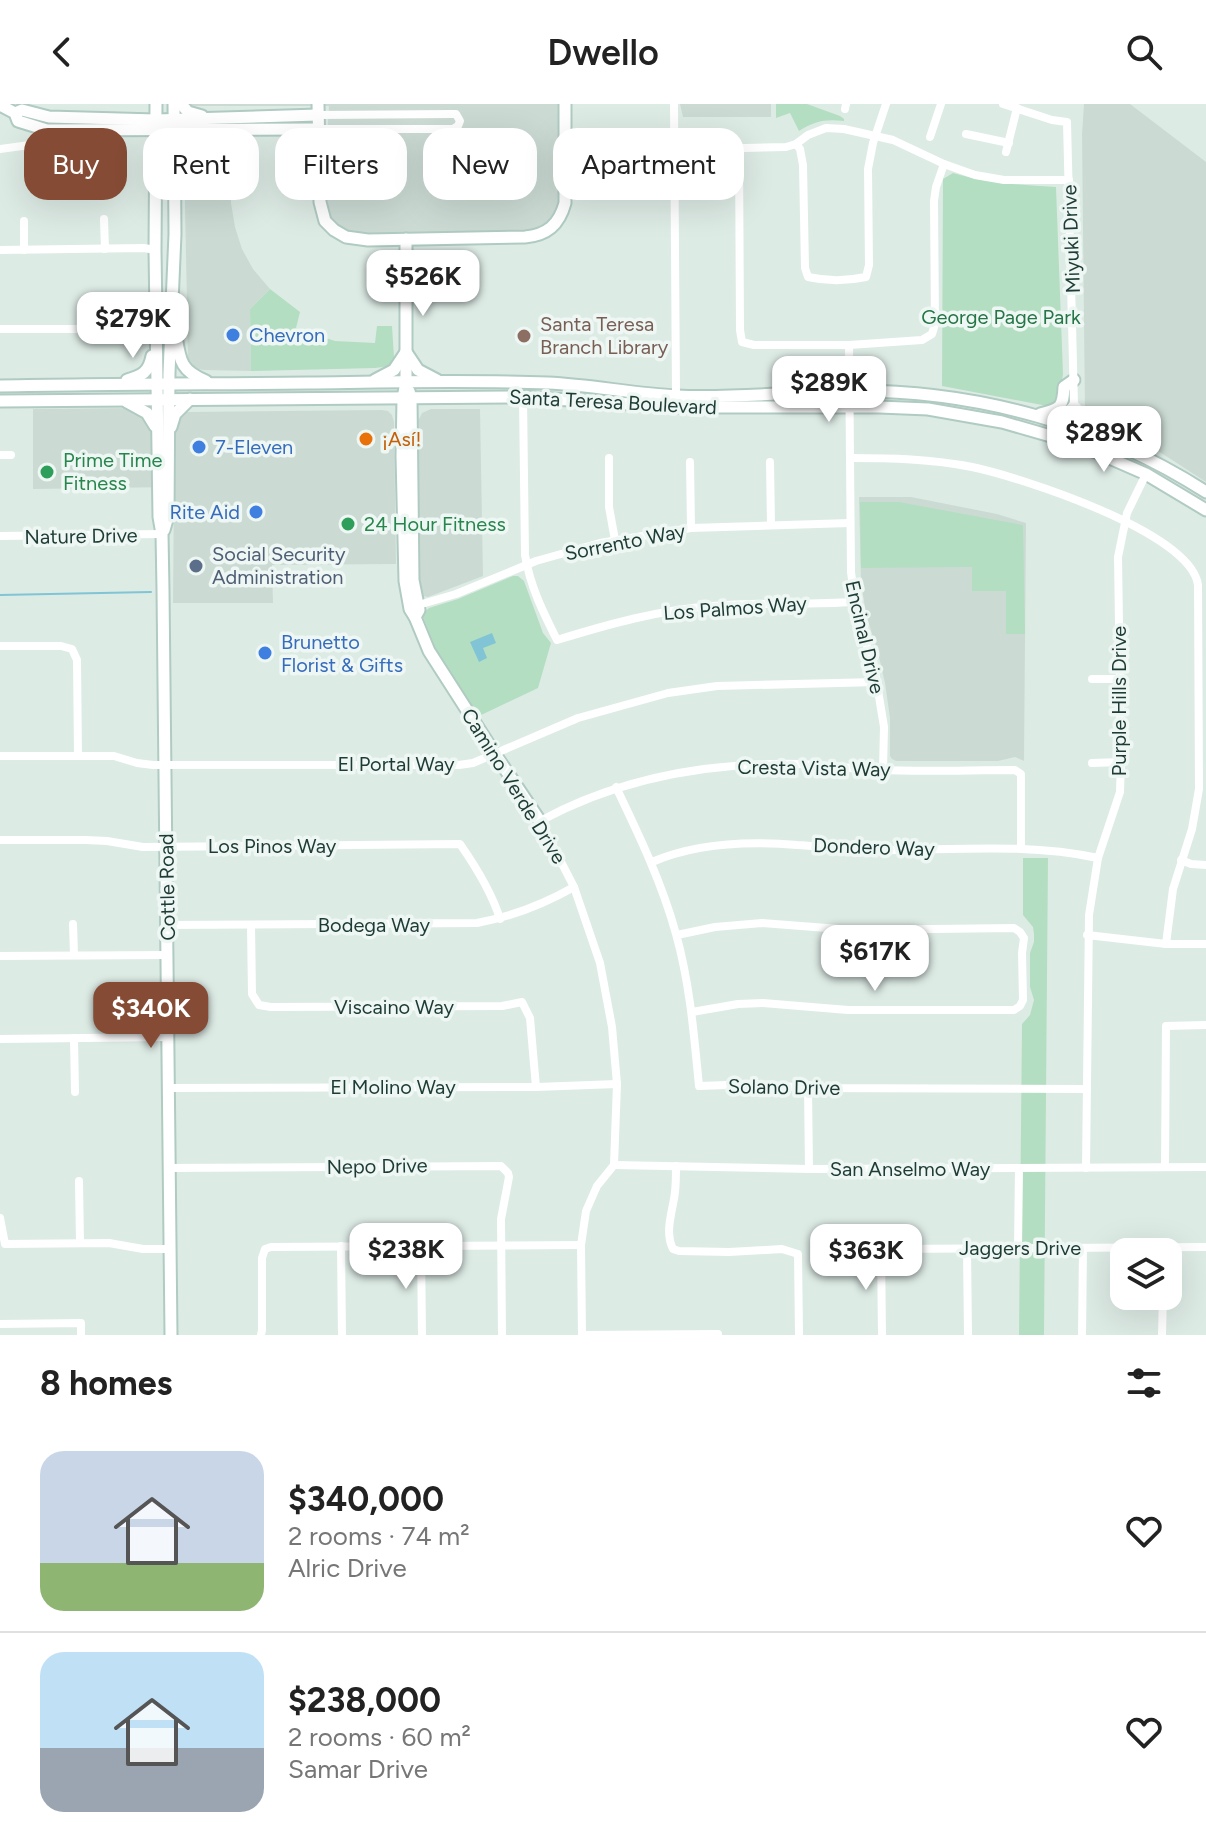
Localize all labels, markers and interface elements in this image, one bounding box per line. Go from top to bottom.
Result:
icon: back [40,30,84,74]
icon: search [1122,30,1166,74]
text: Dwello [547,31,659,74]
chip: Buy [24,128,127,200]
chip: Rent [143,128,259,200]
chip: Filters [275,128,407,200]
chip: New [423,128,537,200]
chip: Apartment [553,128,744,200]
street label: Miyuki Drive [1057,184,1085,294]
pin: $526K [367,250,479,318]
text: $526K [385,260,461,292]
pin: $279K [77,292,189,360]
text: $279K [95,302,171,334]
park label: George Page Park [921,305,1081,329]
place label: Santa Teresa Branch Library [540,312,669,359]
place label: Chevron [249,323,325,347]
marker: Chevron [224,326,242,344]
marker: Santa Teresa Branch Library [515,327,533,345]
pin: $289K [773,356,885,424]
text: $289K [790,366,868,398]
street label: Santa Teresa Boulevard [508,385,718,419]
pin: $289K [1048,406,1160,474]
text: $289K [1065,416,1143,448]
place label: ¡Así! [382,427,421,451]
marker: ¡Así! [357,430,375,448]
place label: 7-Eleven [215,435,293,459]
marker: 7-Eleven [190,438,208,456]
place label: Prime Time Fitness [63,448,162,495]
marker: Prime Time Fitness [38,463,56,481]
place label: Rite Aid [170,500,240,524]
marker: Rite Aid [247,503,265,521]
place label: 24 Hour Fitness [364,512,506,536]
marker: 24 Hour Fitness [339,515,357,533]
street label: Sorrento Way [563,518,688,565]
street label: Nature Drive [24,523,138,549]
place label: Social Security Administration [212,542,346,589]
marker: Social Security Administration [187,557,205,575]
street label: Encinal Drive [840,578,890,696]
street label: Los Palmos Way [662,591,808,625]
street label: Purple Hills Drive [1107,626,1131,776]
place label: Brunetto Florist & Gifts [281,630,403,677]
marker: Brunetto Florist & Gifts [256,644,274,662]
street label: Camino Verde Drive [457,704,572,868]
street label: El Portal Way [338,752,455,776]
street label: Cresta Vista Way [737,755,891,781]
street label: Cottle Road [154,833,180,941]
street label: Dondero Way [813,833,936,861]
street label: Los Pinos Way [208,834,337,858]
street label: Bodega Way [318,913,431,937]
pin: $617K [819,925,931,993]
text: $617K [839,935,911,967]
pin: $340K [95,982,207,1050]
text: $340K [111,992,191,1024]
street label: Viscaino Way [334,995,455,1019]
street label: Solano Drive [728,1074,840,1100]
street label: El Molino Way [330,1075,456,1099]
street label: Nepo Drive [326,1153,428,1179]
street label: San Anselmo Way [830,1157,991,1181]
pin: $238K [350,1223,462,1291]
pin: $363K [810,1224,922,1292]
text: $238K [367,1233,445,1265]
text: $363K [828,1234,904,1266]
street label: Jaggers Drive [959,1236,1081,1260]
map controls [1110,1238,1182,1310]
button: layers [1110,1238,1182,1310]
icon: filters [1122,1361,1166,1405]
text: 8 homes [40,1363,172,1404]
text: $340,000 [288,1479,444,1520]
icon: home [104,1483,200,1579]
icon: heart [1122,1509,1166,1553]
text: 2 rooms · 74 m² [288,1520,470,1552]
text: Alric Drive [288,1552,407,1584]
text: $238,000 [288,1680,441,1721]
icon: home [104,1684,200,1780]
icon: heart [1122,1710,1166,1754]
text: 2 rooms · 60 m² [288,1721,471,1753]
text: Samar Drive [288,1753,428,1785]

